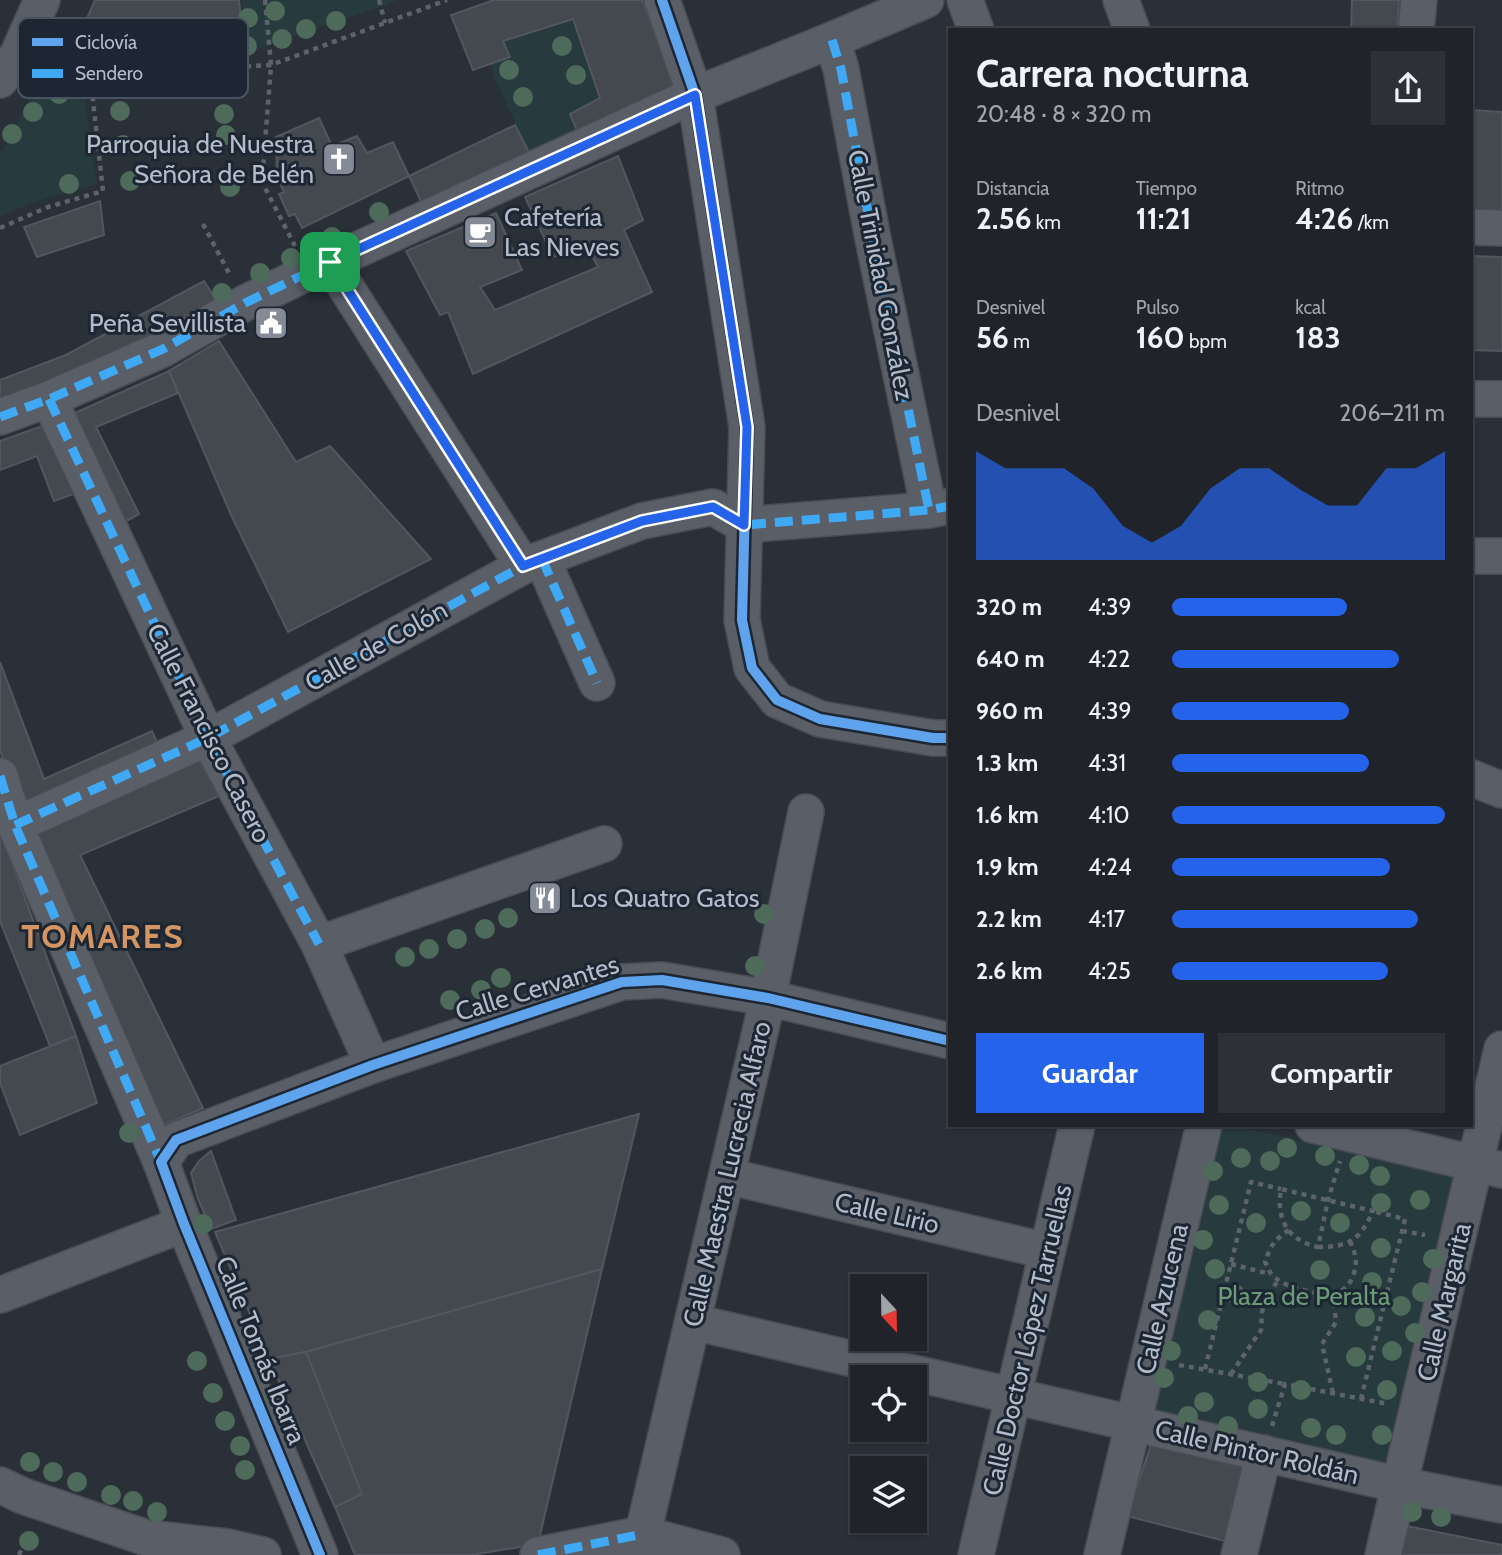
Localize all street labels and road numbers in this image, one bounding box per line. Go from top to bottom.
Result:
street label: Calle Trinidad González [841,147,921,403]
street label: Calle de Colón [299,594,453,698]
street label: Calle Francisco Casero [140,618,278,848]
street label: Calle Cervantes [451,948,623,1028]
street label: Calle Maestra Lucrecia Alfaro [676,1018,778,1330]
street label: Calle Doctor López Tarruellas [976,1181,1078,1499]
street label: Calle Lirio [832,1185,942,1241]
street label: Calle Margarita [1410,1219,1478,1384]
street label: Calle Azucena [1129,1220,1195,1377]
street label: Calle Tomás Ibarra [209,1251,313,1449]
street label: Calle Pintor Roldán [1152,1413,1362,1491]

